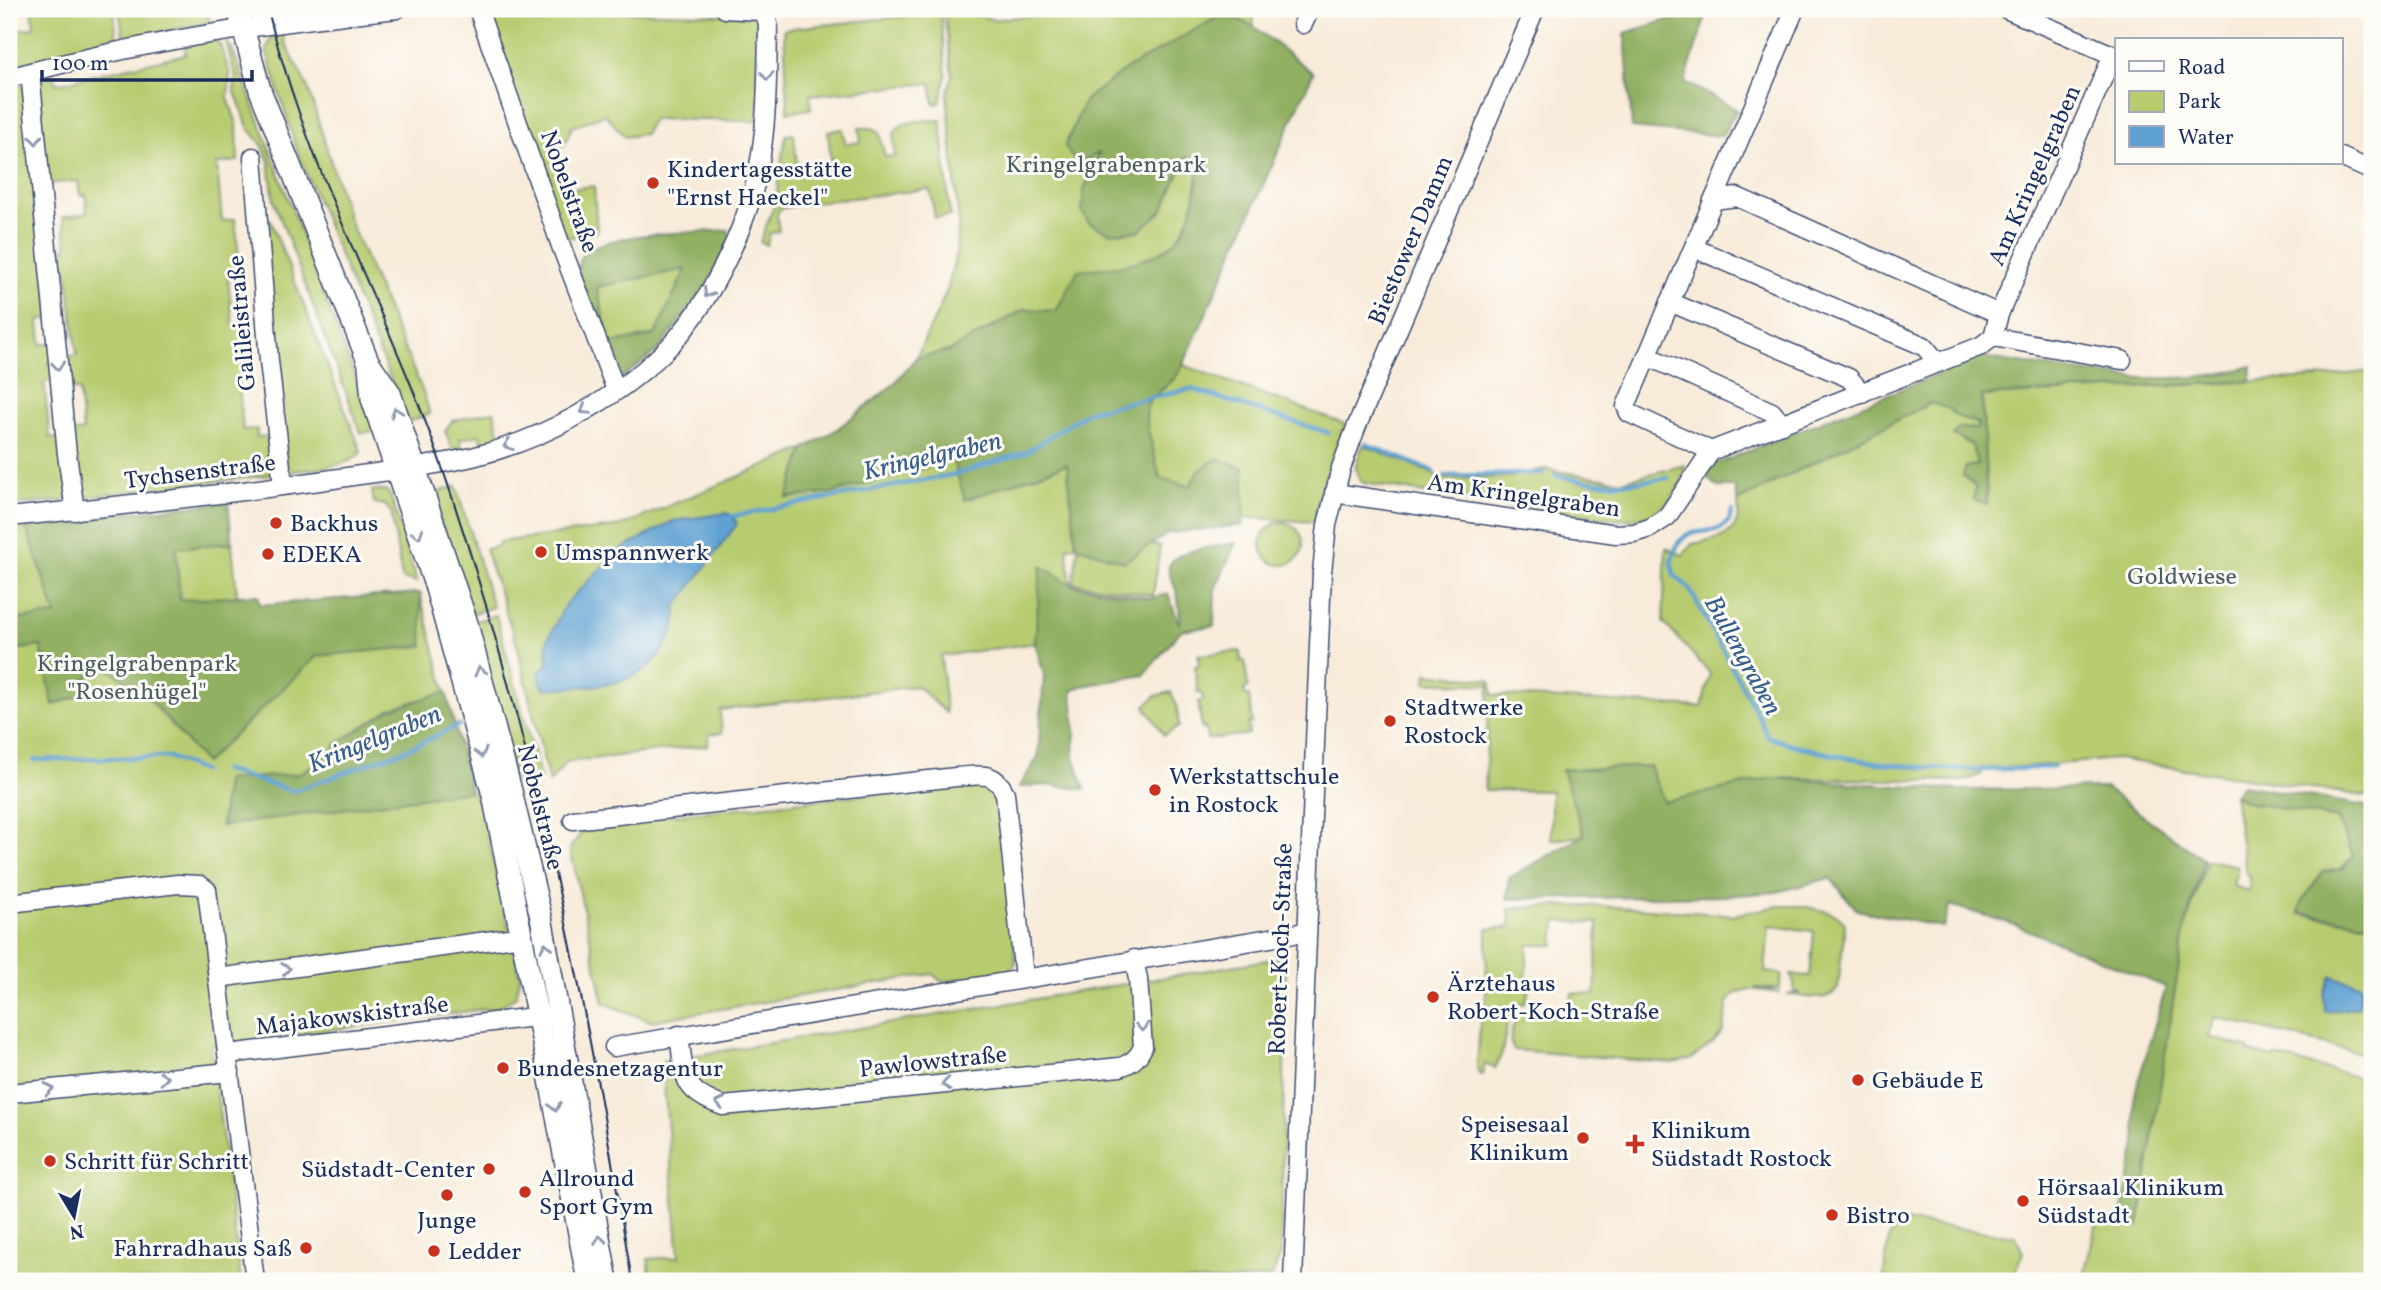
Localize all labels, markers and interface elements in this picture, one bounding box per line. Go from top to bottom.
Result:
scale bar [42,38,252,82]
legend [2115,38,2342,164]
text: 100 m [52,50,109,79]
text: Road [2178,54,2225,83]
one-way arrow [759,72,775,82]
street label: Am Kringelgraben [1981,80,2091,272]
text: Park [2178,88,2221,117]
text: Water [2178,124,2234,153]
street label: Nobelstraße [530,126,606,258]
one-way arrow [28,135,43,146]
park label: Kringelgrabenpark [1006,149,1206,183]
street label: Biestower Damm [1361,151,1463,331]
place label: Kindertagesstätte "Ernst Haeckel" [667,154,852,216]
marker: Kindertagesstätte "Ernst Haeckel" [645,175,661,191]
street label: Galileistraße [220,254,266,392]
one-way arrow [703,285,716,298]
one-way arrow [51,360,66,372]
one-way arrow [579,402,592,415]
one-way arrow [390,406,404,418]
water label: Kringelgraben [860,424,1005,490]
one-way arrow [503,437,515,451]
street label: Tychsenstraße [123,447,278,499]
street label: Am Kringelgraben [1425,467,1623,527]
place label: Backhus [290,508,378,542]
marker: Backhus [268,515,284,531]
one-way arrow [410,528,424,540]
place label: Umspannwerk [555,537,709,571]
place label: EDEKA [282,539,362,573]
marker: Umspannwerk [533,544,549,560]
marker: EDEKA [260,546,276,562]
park label: Goldwiese [2127,561,2237,595]
water label: Bullengraben [1694,589,1790,722]
park label: Kringelgrabenpark "Rosenhügel" [37,648,237,710]
one-way arrow [474,665,488,677]
place label: Stadtwerke Rostock [1404,692,1523,754]
water label: Kringelgraben [303,697,447,783]
marker: Stadtwerke Rostock [1382,713,1398,729]
street label: Nobelstraße [507,741,571,874]
one-way arrow [473,746,487,758]
place label: Werkstattschule in Rostock [1169,761,1339,823]
marker: Werkstattschule in Rostock [1147,782,1163,798]
street label: Robert-Koch-Straße [1261,842,1303,1056]
one-way arrow [540,941,555,953]
one-way arrow [280,961,292,976]
place label: Ärztehaus Robert-Koch-Straße [1447,968,1659,1030]
street label: Majakowskistraße [254,988,451,1046]
marker: Ärztehaus Robert-Koch-Straße [1425,989,1441,1005]
one-way arrow [1134,1022,1149,1033]
street label: Pawlowstraße [858,1038,1009,1088]
place label: Bundesnetzagentur [517,1053,723,1087]
marker: Bundesnetzagentur [495,1060,511,1076]
place label: Gebäude E [1872,1065,1984,1099]
one-way arrow [159,1071,170,1086]
marker: Gebäude E [1850,1072,1866,1088]
one-way arrow [940,1076,951,1091]
one-way arrow [44,1082,55,1097]
one-way arrow [714,1096,726,1111]
one-way arrow [547,1101,562,1113]
place label: Speisesaal Klinikum [1460,1109,1569,1171]
place label: Klinikum Südstadt Rostock [1651,1115,1832,1177]
marker: Speisesaal Klinikum [1575,1130,1591,1146]
marker: Klinikum Südstadt Rostock [1625,1134,1645,1154]
place label: Schritt für Schritt [64,1146,249,1180]
marker: Schritt für Schritt [42,1153,58,1169]
place label: Südstadt-Center [301,1154,475,1188]
marker: Südstadt-Center [481,1161,497,1177]
place label: Allround Sport Gym [539,1163,654,1225]
place label: Hörsaal Klinikum Südstadt [2037,1172,2224,1234]
north arrow [38,1182,108,1252]
marker: Allround Sport Gym [517,1184,533,1200]
marker: Junge [439,1187,455,1203]
marker: Hörsaal Klinikum Südstadt [2015,1193,2031,1209]
place label: Bistro [1846,1200,1910,1234]
place label: Junge [417,1205,477,1239]
marker: Bistro [1824,1207,1840,1223]
text: N [67,1217,86,1245]
place label: Fahrradhaus Saß [113,1233,292,1267]
one-way arrow [593,1234,608,1246]
place label: Ledder [448,1236,521,1270]
marker: Fahrradhaus Saß [298,1240,314,1256]
marker: Ledder [426,1243,442,1259]

